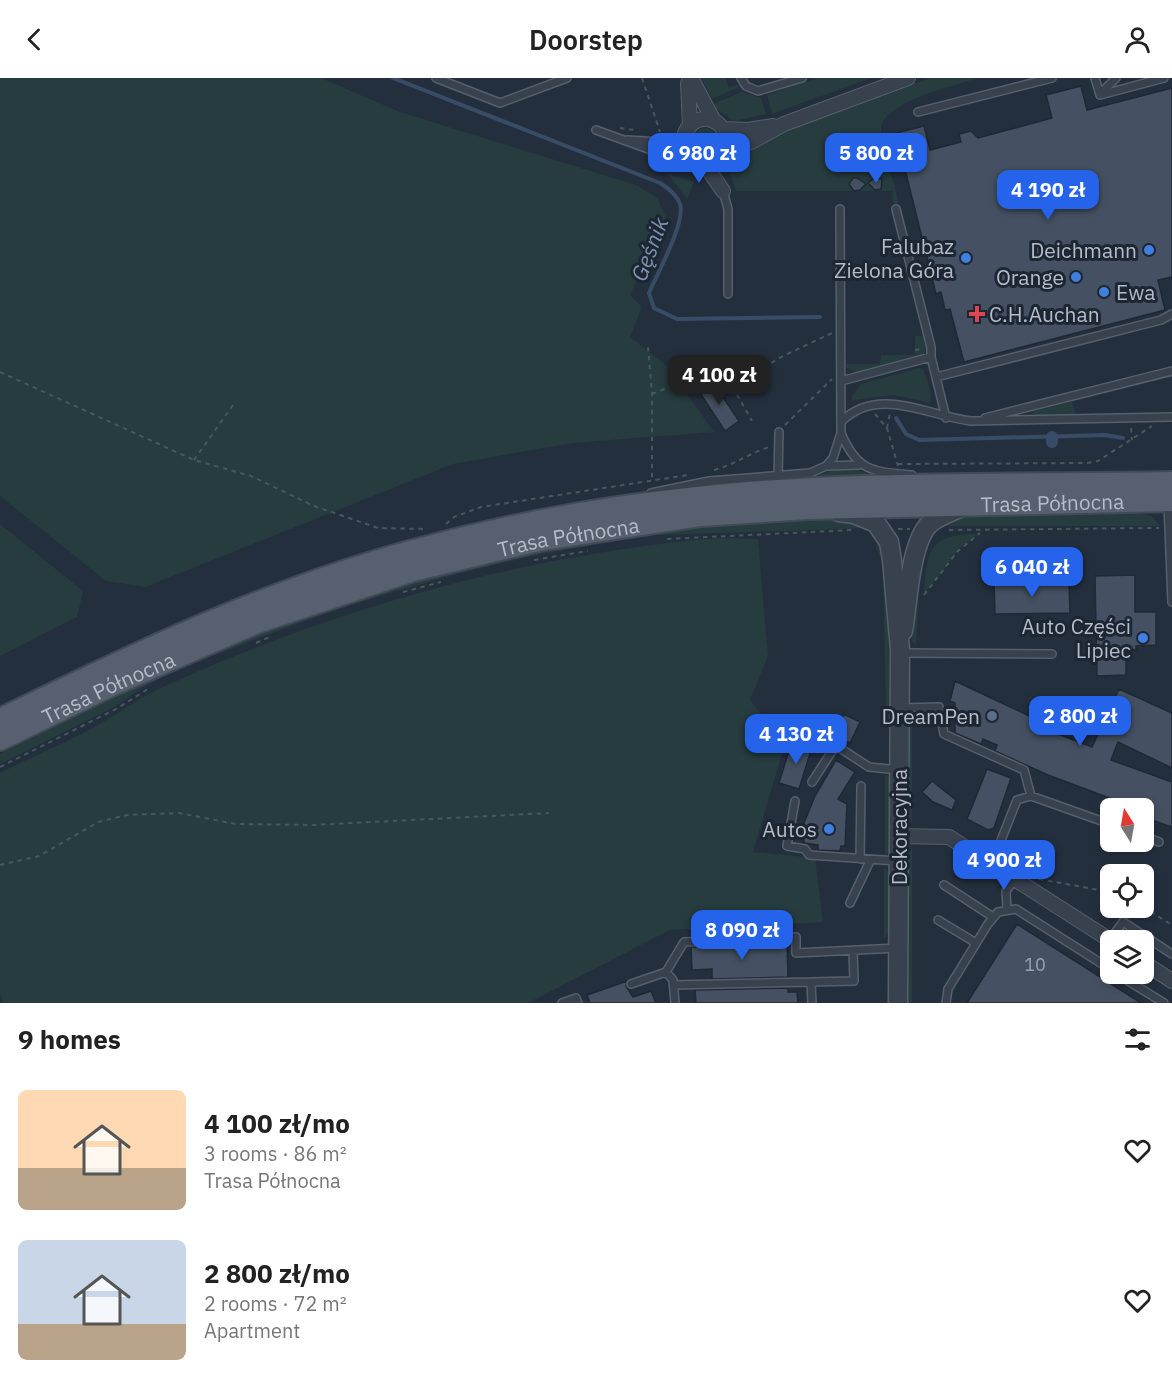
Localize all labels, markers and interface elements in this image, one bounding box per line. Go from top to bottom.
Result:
text: Doorstep [529,22,643,57]
icon: back [18,23,51,56]
icon: person [1121,23,1154,56]
pin: 6 980 zł [637,133,761,184]
pin: 5 800 zł [814,133,938,184]
text: 6 980 zł [662,139,736,166]
text: 5 800 zł [839,139,913,166]
pin: 4 190 zł [986,170,1110,221]
text: 4 190 zł [1011,176,1085,203]
water label: Gęśnik [624,213,675,285]
place label: Falubaz Zielona Góra [834,232,954,284]
place label: Deichmann [1030,236,1137,264]
marker: Deichmann [1142,243,1156,257]
marker: Falubaz Zielona Góra [959,251,973,265]
place label: Orange [996,263,1064,291]
marker: Orange [1069,270,1083,284]
place label: Ewa [1116,278,1155,306]
marker: Ewa [1097,285,1111,299]
place label: C.H.Auchan [989,300,1100,328]
marker: C.H.Auchan [970,307,984,321]
pin: 4 100 zł [657,355,781,406]
text: 4 100 zł [682,361,756,388]
street label: Trasa Północna [980,487,1125,518]
street label: Trasa Północna [495,511,641,563]
pin: 6 040 zł [970,547,1094,598]
text: 6 040 zł [995,553,1069,580]
place label: Auto Części Lipiec [1021,612,1131,664]
marker: Auto Części Lipiec [1136,631,1150,645]
street label: Trasa Północna [37,645,179,731]
pin: 2 800 zł [1018,696,1142,747]
place label: DreamPen [881,702,980,730]
text: 2 800 zł [1043,702,1117,729]
marker: DreamPen [985,709,999,723]
pin: 4 130 zł [734,714,858,765]
text: 4 130 zł [759,720,833,747]
street label: Dekoracyjna [885,769,913,885]
north arrow [1100,798,1154,852]
map controls [1100,798,1154,984]
place label: Autos [762,815,817,843]
marker: Autos [822,822,836,836]
pin: 4 900 zł [942,840,1066,891]
text: 4 900 zł [967,846,1041,873]
button: locate [1100,864,1154,918]
pin: 8 090 zł [680,910,804,961]
text: 8 090 zł [705,916,779,943]
button: layers [1100,930,1154,984]
house number: 10 [1024,953,1046,976]
text: 9 homes [18,1022,121,1056]
icon: filters [1121,1023,1154,1056]
text: 4 100 zł/mo [204,1106,350,1140]
icon: home [66,1114,138,1186]
icon: heart [1121,1134,1154,1167]
text: 3 rooms · 86 m² [204,1140,347,1167]
text: Trasa Północna [204,1167,341,1194]
text: 2 800 zł/mo [204,1256,350,1290]
icon: home [66,1264,138,1336]
icon: heart [1121,1284,1154,1317]
text: 2 rooms · 72 m² [204,1290,347,1317]
text: Apartment [204,1317,300,1344]

